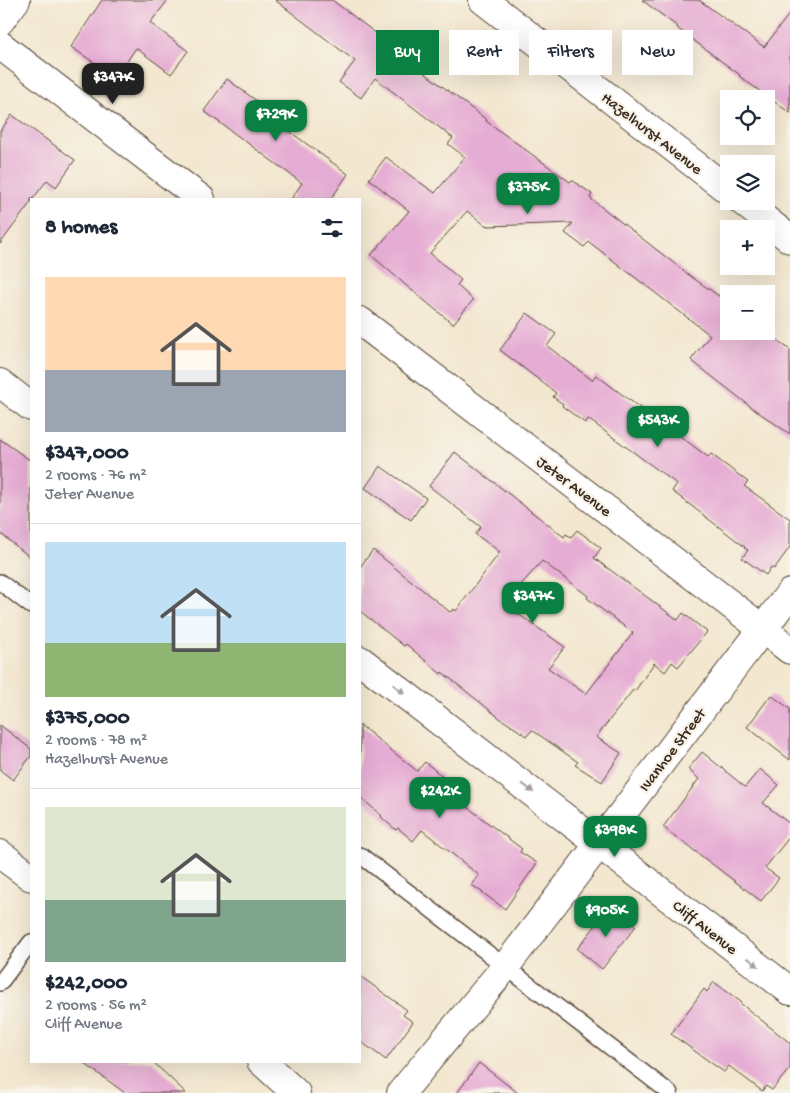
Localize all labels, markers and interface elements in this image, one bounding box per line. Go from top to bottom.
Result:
chip: Buy [376,30,439,75]
chip: Rent [449,30,519,75]
chip: Filters [529,30,612,75]
chip: New [622,30,693,75]
pin: $347K [78,62,148,105]
text: $347K [93,69,133,88]
street label: Hazelhurst Avenue [597,89,706,181]
map controls [720,90,775,340]
button: locate [720,90,775,145]
pin: $729K [241,100,311,142]
text: $729K [256,106,296,125]
button: layers [720,155,775,210]
pin: $375K [493,172,563,215]
text: $375K [507,179,549,198]
icon: filters [318,214,346,242]
text: 8 homes [45,216,117,241]
button: + [720,220,775,275]
button: − [720,285,775,340]
icon: home [151,309,241,399]
pin: $543K [623,406,693,448]
text: $543K [638,412,678,431]
text: $347,000 [45,442,129,467]
street label: Jeter Avenue [532,453,615,523]
text: 2 rooms · 76 m² [45,467,147,486]
text: Jeter Avenue [45,486,134,505]
icon: home [151,575,241,665]
pin: $347K [498,582,568,624]
text: $347K [513,588,553,607]
one-way arrow [392,684,405,695]
street label: Ivanhoe Street [636,705,712,796]
text: $375,000 [45,707,130,732]
text: 2 rooms · 78 m² [45,732,147,751]
text: Hazelhurst Avenue [45,751,168,770]
pin: $242K [405,776,475,819]
text: $242K [420,783,460,802]
one-way arrow [521,783,534,794]
pin: $398K [580,816,650,858]
text: $398K [594,822,636,841]
icon: home [151,840,241,930]
pin: $905K [571,896,641,938]
street label: Cliff Avenue [668,897,741,961]
text: $905K [585,902,627,921]
one-way arrow [746,957,759,968]
text: $242,000 [45,972,127,997]
text: 2 rooms · 56 m² [45,997,147,1016]
text: Cliff Avenue [45,1016,122,1035]

